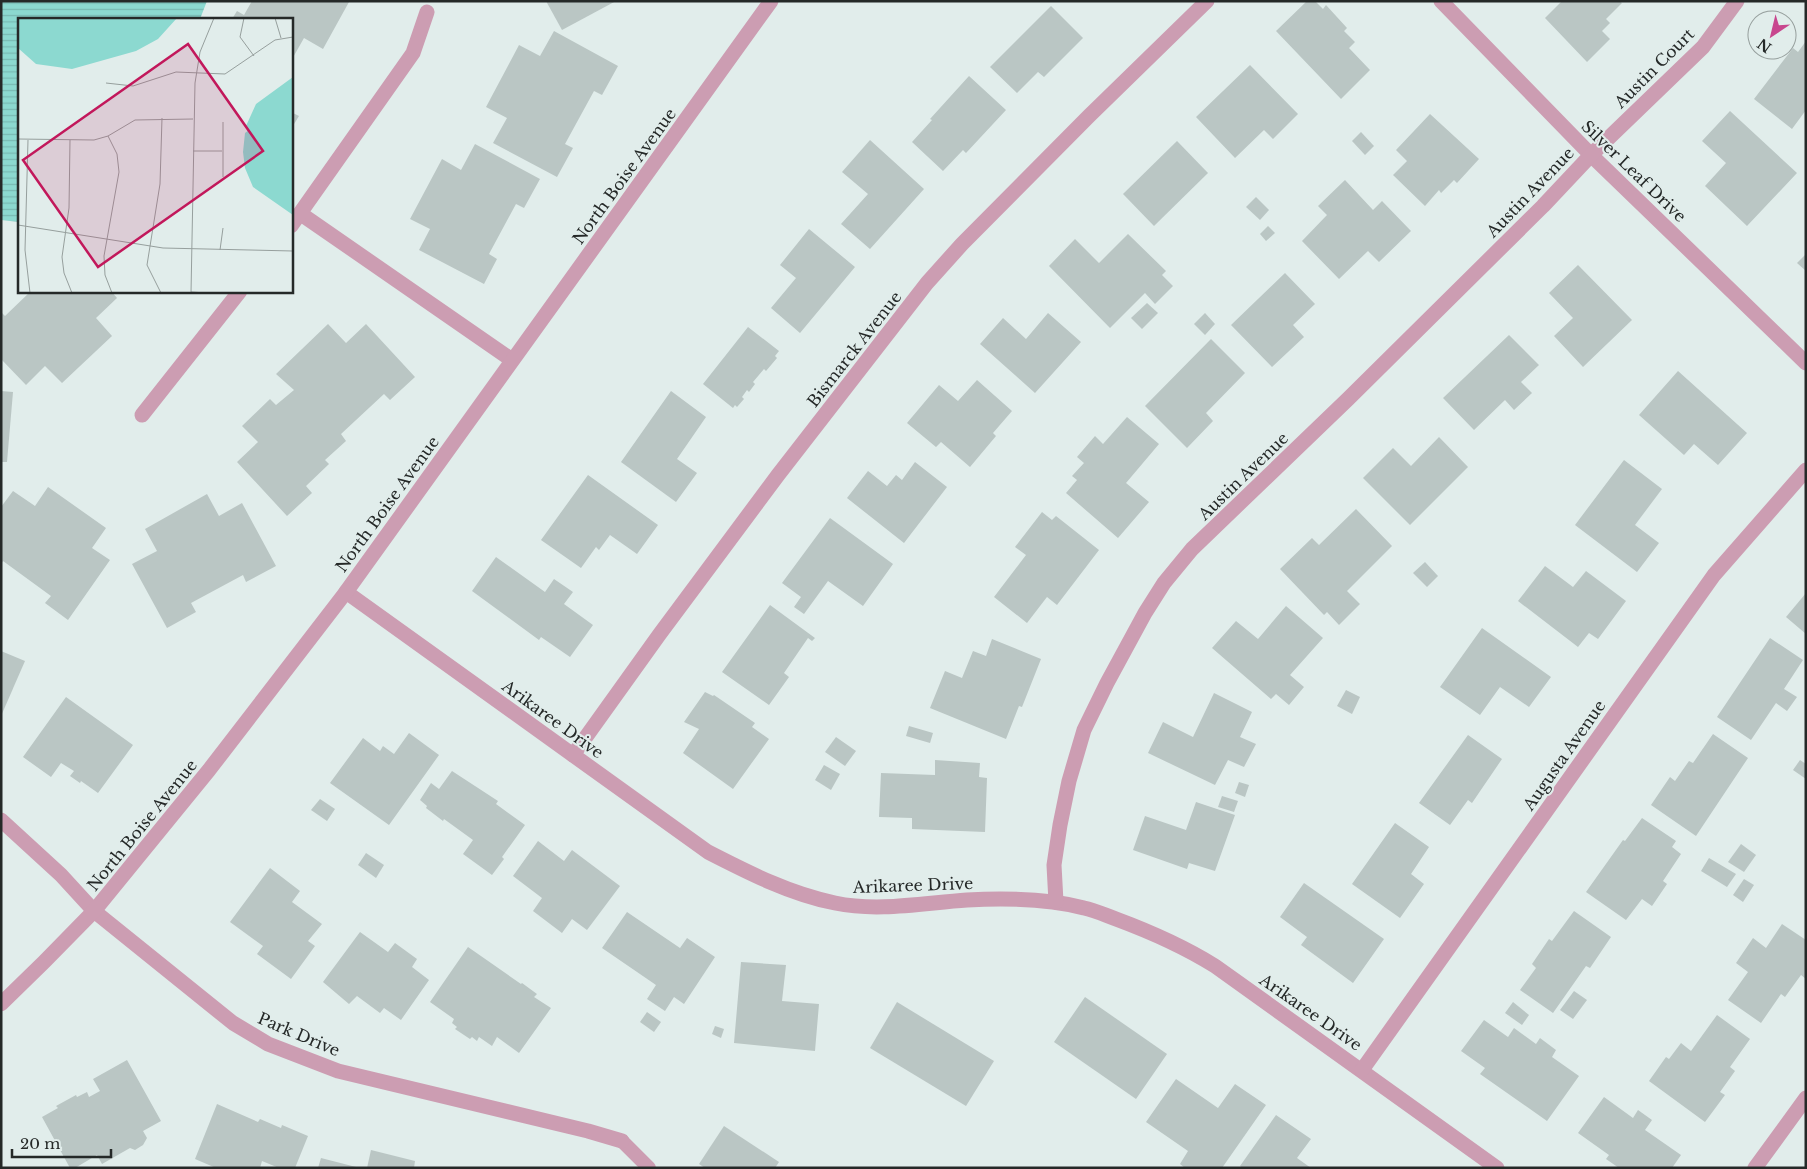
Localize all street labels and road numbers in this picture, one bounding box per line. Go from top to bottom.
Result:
street label: Austin Court [1609,24,1698,113]
street label: North Boise Avenue [568,104,680,248]
street label: Silver Leaf Drive [1577,116,1691,226]
street label: Austin Avenue [1481,143,1578,242]
street label: Bismarck Avenue [803,287,905,411]
street label: Austin Avenue [1193,428,1292,525]
street label: North Boise Avenue [331,432,443,576]
street label: Arikaree Drive [498,675,608,762]
street label: Augusta Avenue [1518,696,1609,815]
street label: North Boise Avenue [83,755,201,895]
street label: Arikaree Drive [852,873,973,897]
street label: Arikaree Drive [1255,969,1366,1055]
street label: Park Drive [255,1008,343,1060]

